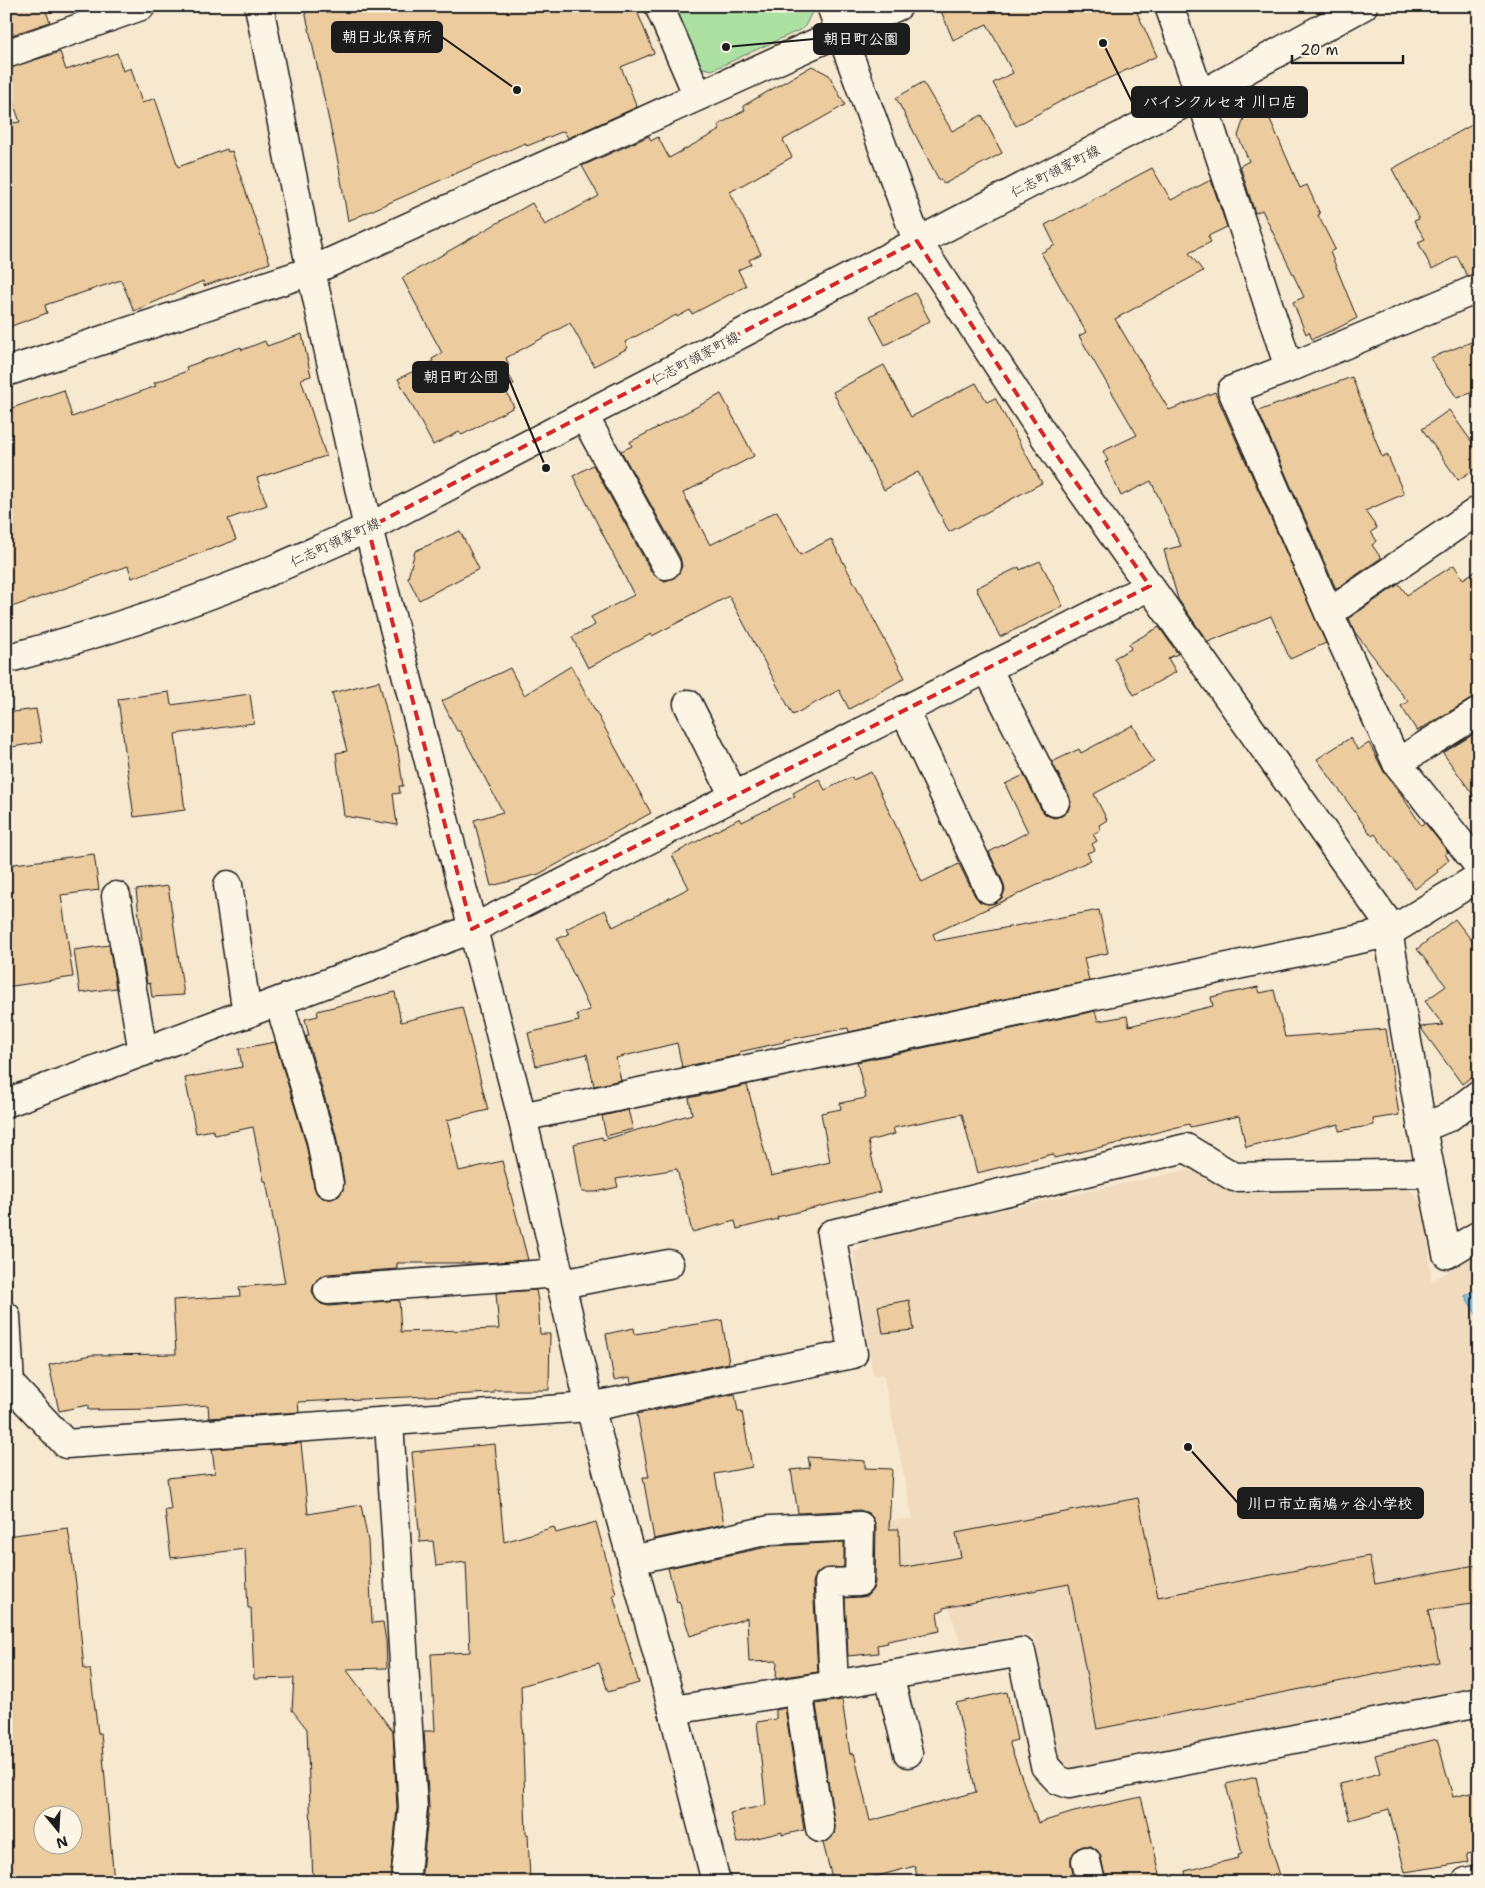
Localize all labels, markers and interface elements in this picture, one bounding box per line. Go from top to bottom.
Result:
callout: 朝日北保育所 [332,22,442,52]
callout: 朝日町公園 [814,24,909,54]
text: 朝日北保育所 [342,27,432,47]
text: 朝日町公園 [823,29,899,49]
scale bar [1292,32,1404,64]
text: 20 m [1300,40,1339,60]
callout: バイシクルセオ 川口店 [1132,87,1307,117]
text: バイシクルセオ 川口店 [1143,92,1297,112]
street label: 仁志町領家町線 [1007,141,1103,201]
street label: 仁志町領家町線 [648,327,742,389]
callout: 朝日町公団 [413,362,508,392]
text: 朝日町公団 [423,367,499,387]
street label: 仁志町領家町線 [287,513,383,571]
callout: 川口市立南鳩ヶ谷小学校 [1238,1488,1423,1518]
text: 川口市立南鳩ヶ谷小学校 [1247,1494,1413,1514]
north arrow [32,1806,82,1856]
text: N [54,1832,70,1853]

